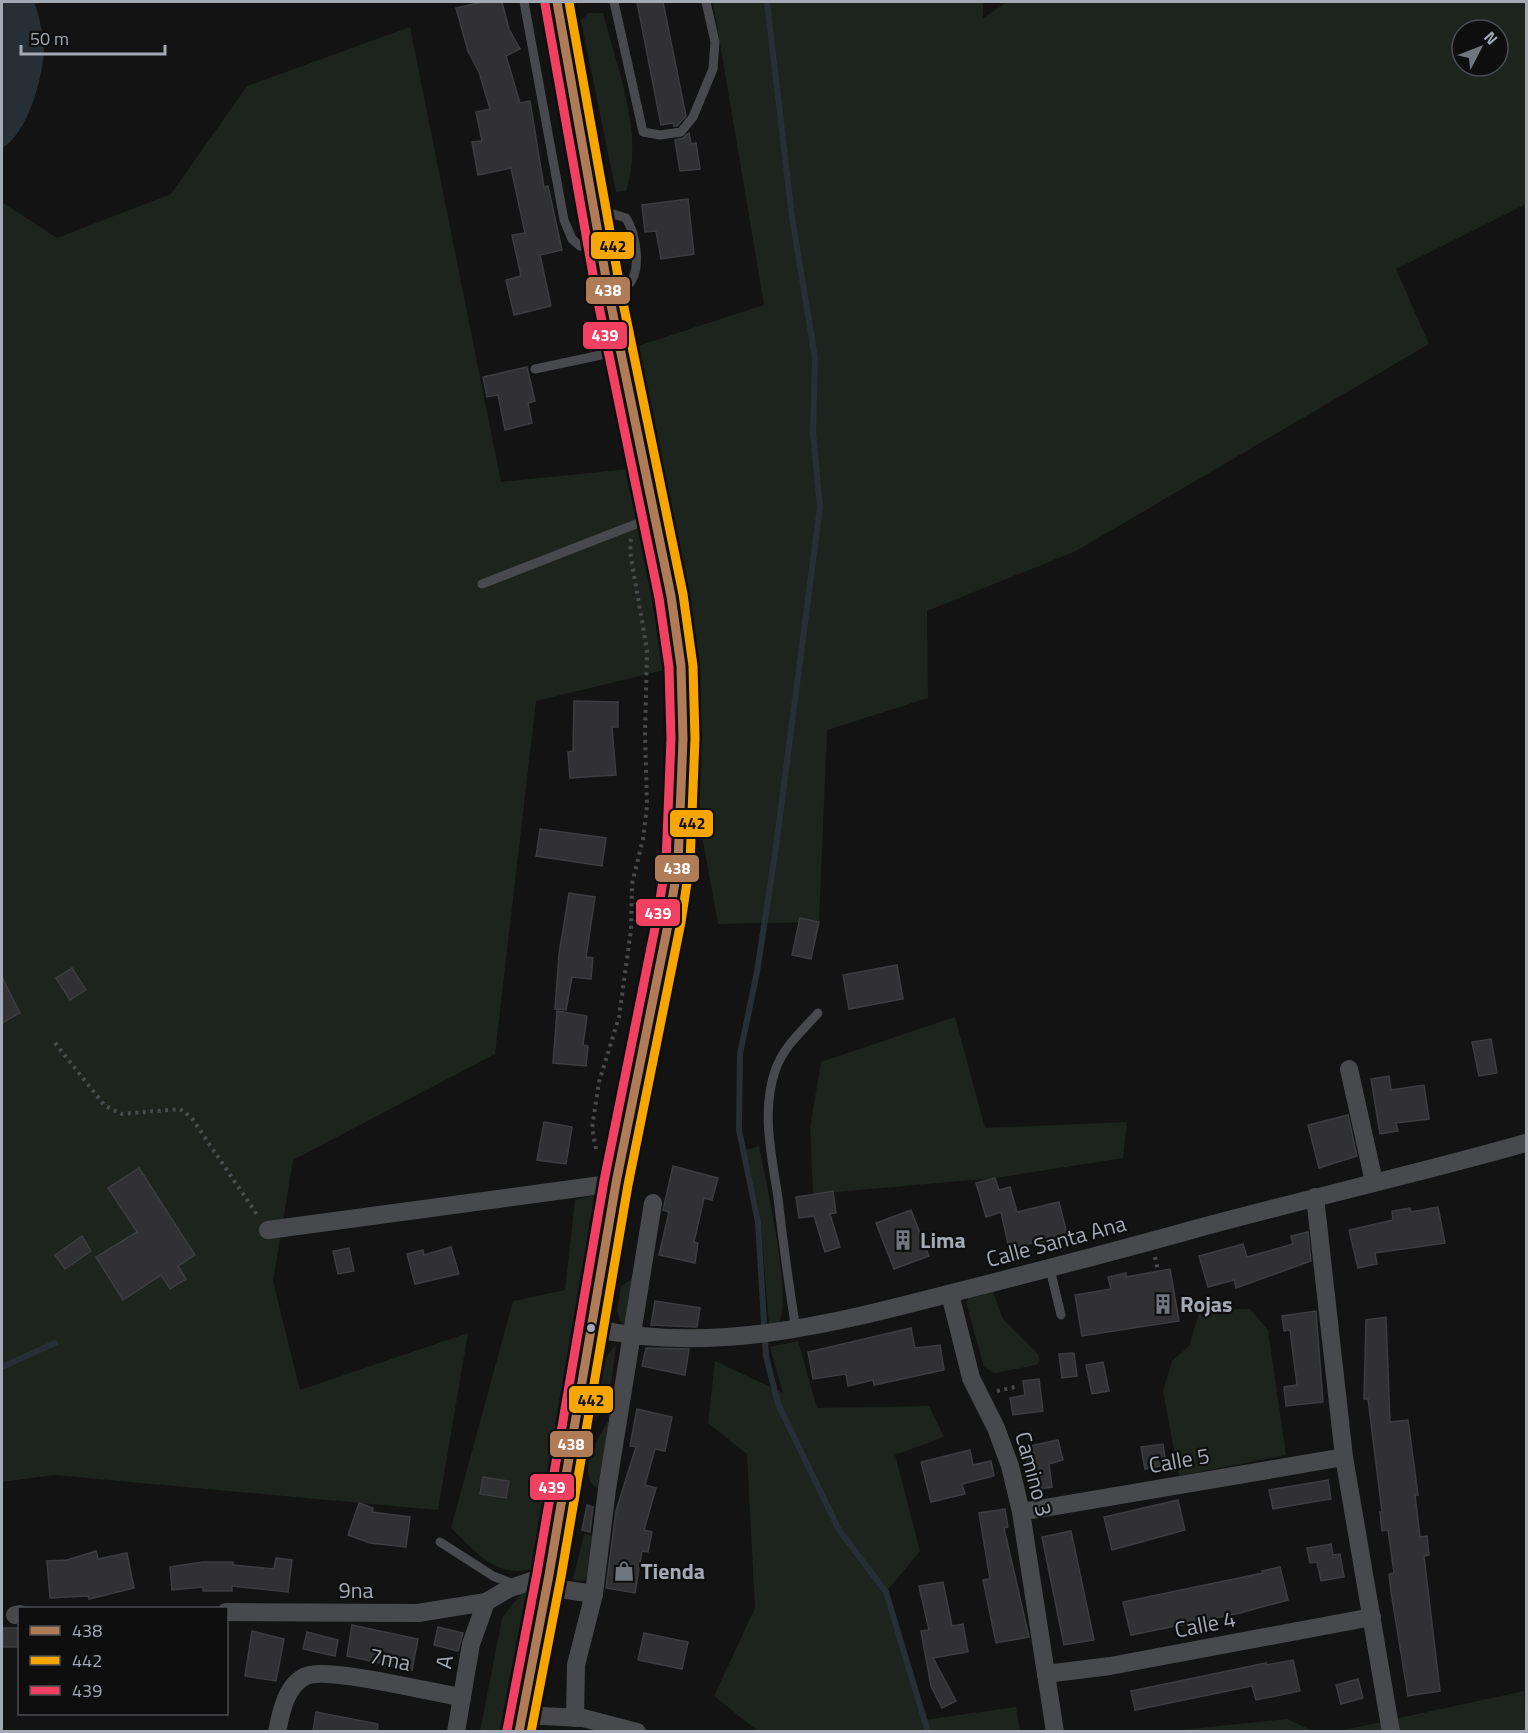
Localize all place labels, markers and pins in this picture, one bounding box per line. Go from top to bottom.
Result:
place label: Lima [920,1223,966,1257]
building icon: Lima [891,1228,915,1252]
place label: Rojas [1180,1287,1233,1321]
building icon: Rojas [1151,1292,1175,1316]
unlabelled marker [585,1322,597,1334]
place label: Tienda [641,1554,705,1588]
shop icon: Tienda [612,1559,636,1583]

